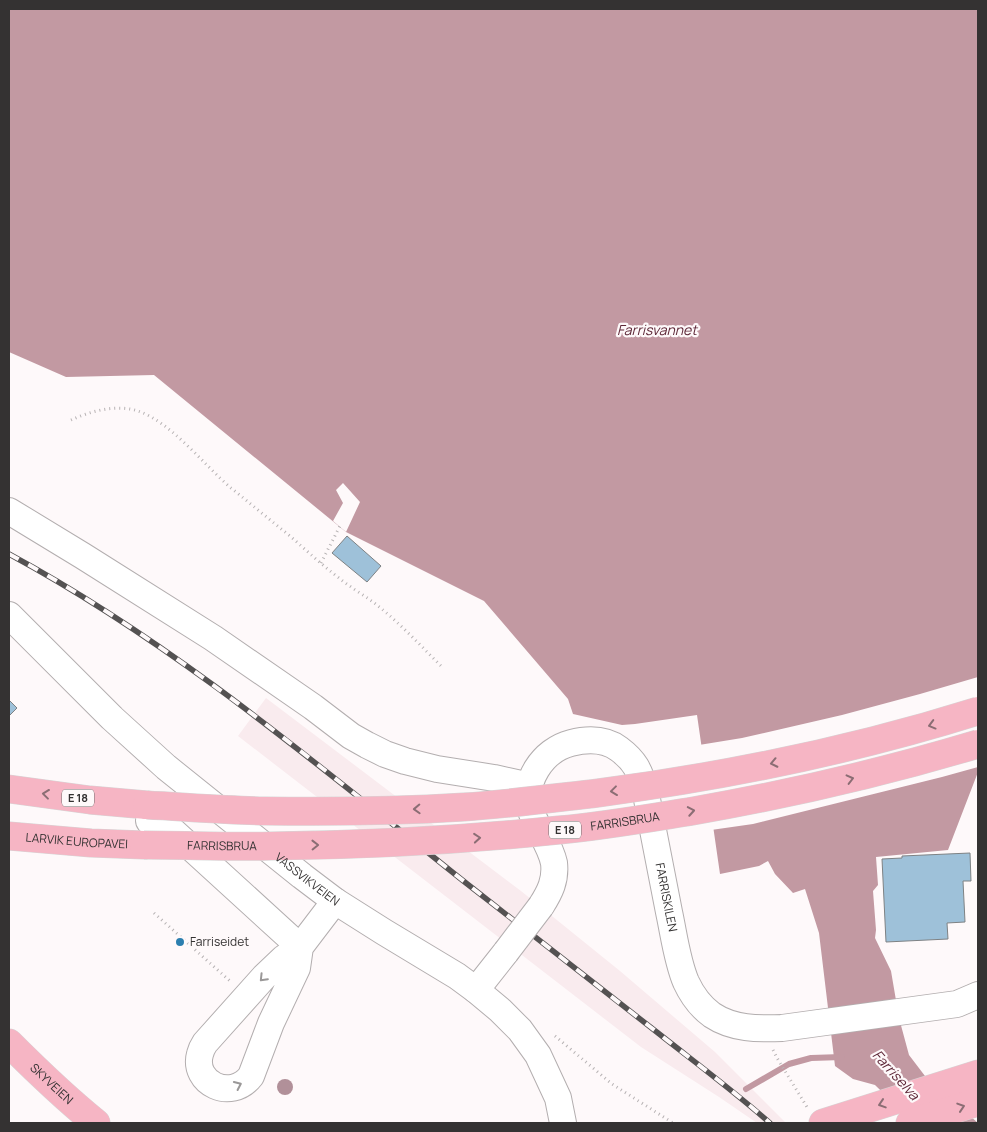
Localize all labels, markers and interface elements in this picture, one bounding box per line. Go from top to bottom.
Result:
water label: Farrisvannet [617,320,698,339]
one-way arrow [928,720,936,730]
one-way arrow [769,758,778,768]
one-way arrow [846,774,855,785]
one-way arrow [609,785,617,796]
one-way arrow [42,789,50,800]
road number: E 18 [62,790,94,806]
one-way arrow [413,803,421,814]
street label: FARRISBRUA [589,807,661,835]
one-way arrow [686,807,695,817]
road number: E 18 [549,822,581,838]
street label: LARVIK EUROPAVEI [25,828,128,852]
one-way arrow [474,832,482,843]
street label: FARRISBRUA [187,836,257,854]
one-way arrow [311,840,319,851]
street label: VASSVIKVEIEN [271,849,343,910]
street label: FARRISKILEN [652,861,682,933]
place label: Farriseidet [190,933,249,950]
marker: Farriseidet [174,936,186,948]
one-way arrow [260,973,269,982]
water label: Farriselva [869,1046,925,1105]
street label: SKYVEIEN [27,1059,77,1108]
one-way arrow [233,1082,242,1092]
one-way arrow [878,1099,886,1109]
one-way arrow [956,1103,964,1113]

